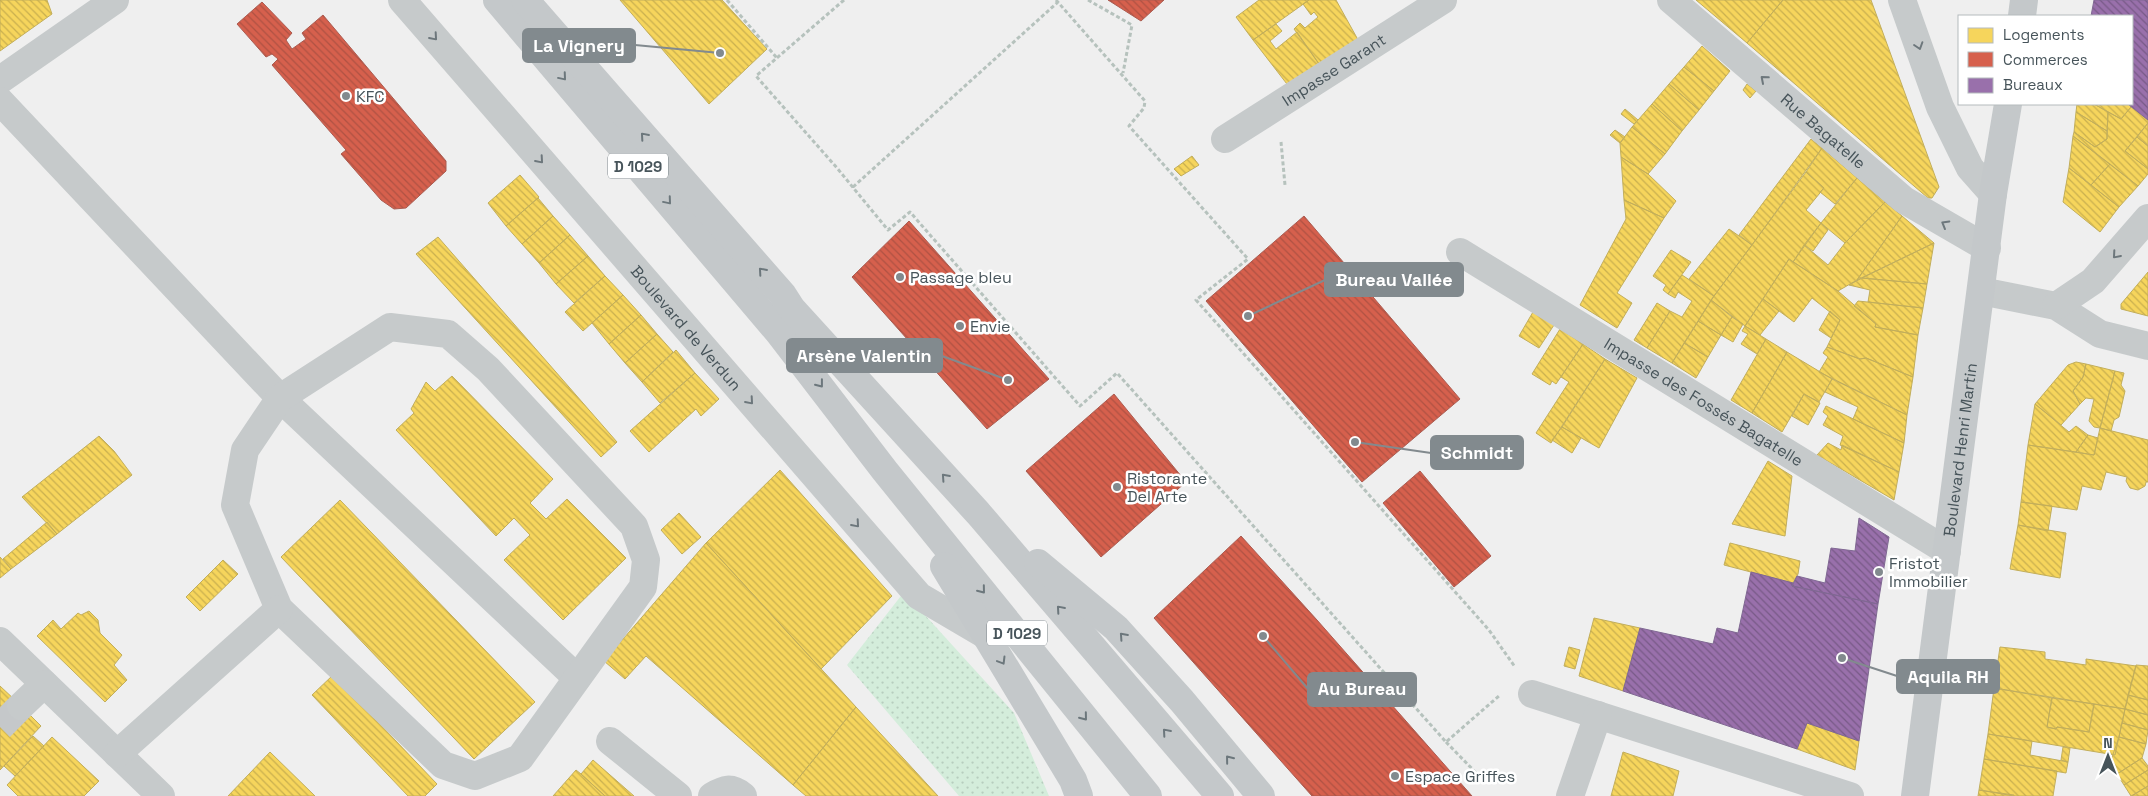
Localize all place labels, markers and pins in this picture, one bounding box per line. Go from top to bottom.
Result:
callout: La Vignery [523,29,635,62]
place label: KFC [356,86,385,107]
marker: KFC [340,90,352,102]
callout: Bureau Vallée [1325,263,1463,296]
place label: Passage bleu [910,267,1012,288]
marker: Passage bleu [894,271,906,283]
place label: Envie [970,316,1011,337]
marker: Envie [954,320,966,332]
callout: Arsène Valentin [787,339,942,372]
callout: Schmidt [1431,436,1523,469]
place label: Ristorante Del Arte [1127,468,1207,507]
marker: Ristorante Del Arte [1111,481,1123,493]
place label: Fristot Immobilier [1889,553,1968,592]
marker: Fristot Immobilier [1873,566,1885,578]
callout: Aquila RH [1897,660,1999,693]
callout: Au Bureau [1308,673,1416,706]
place label: Espace Griffes [1405,766,1515,787]
marker: Espace Griffes [1389,770,1401,782]

